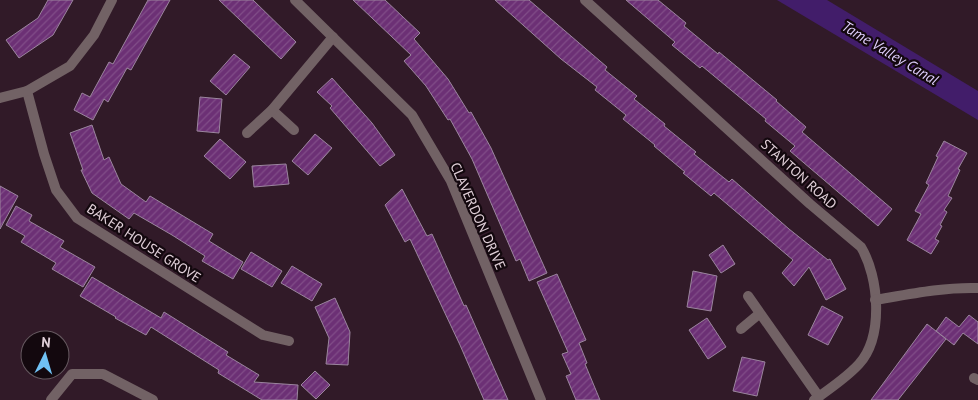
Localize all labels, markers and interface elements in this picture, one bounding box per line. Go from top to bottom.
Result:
water label: Tame Valley Canal [838,16,942,89]
street label: STANTON ROAD [757,135,841,213]
street label: CLAVERDON DRIVE [446,160,510,272]
street label: BAKER HOUSE GROVE [84,199,204,287]
north arrow [20,330,70,380]
text: N [41,333,52,351]

